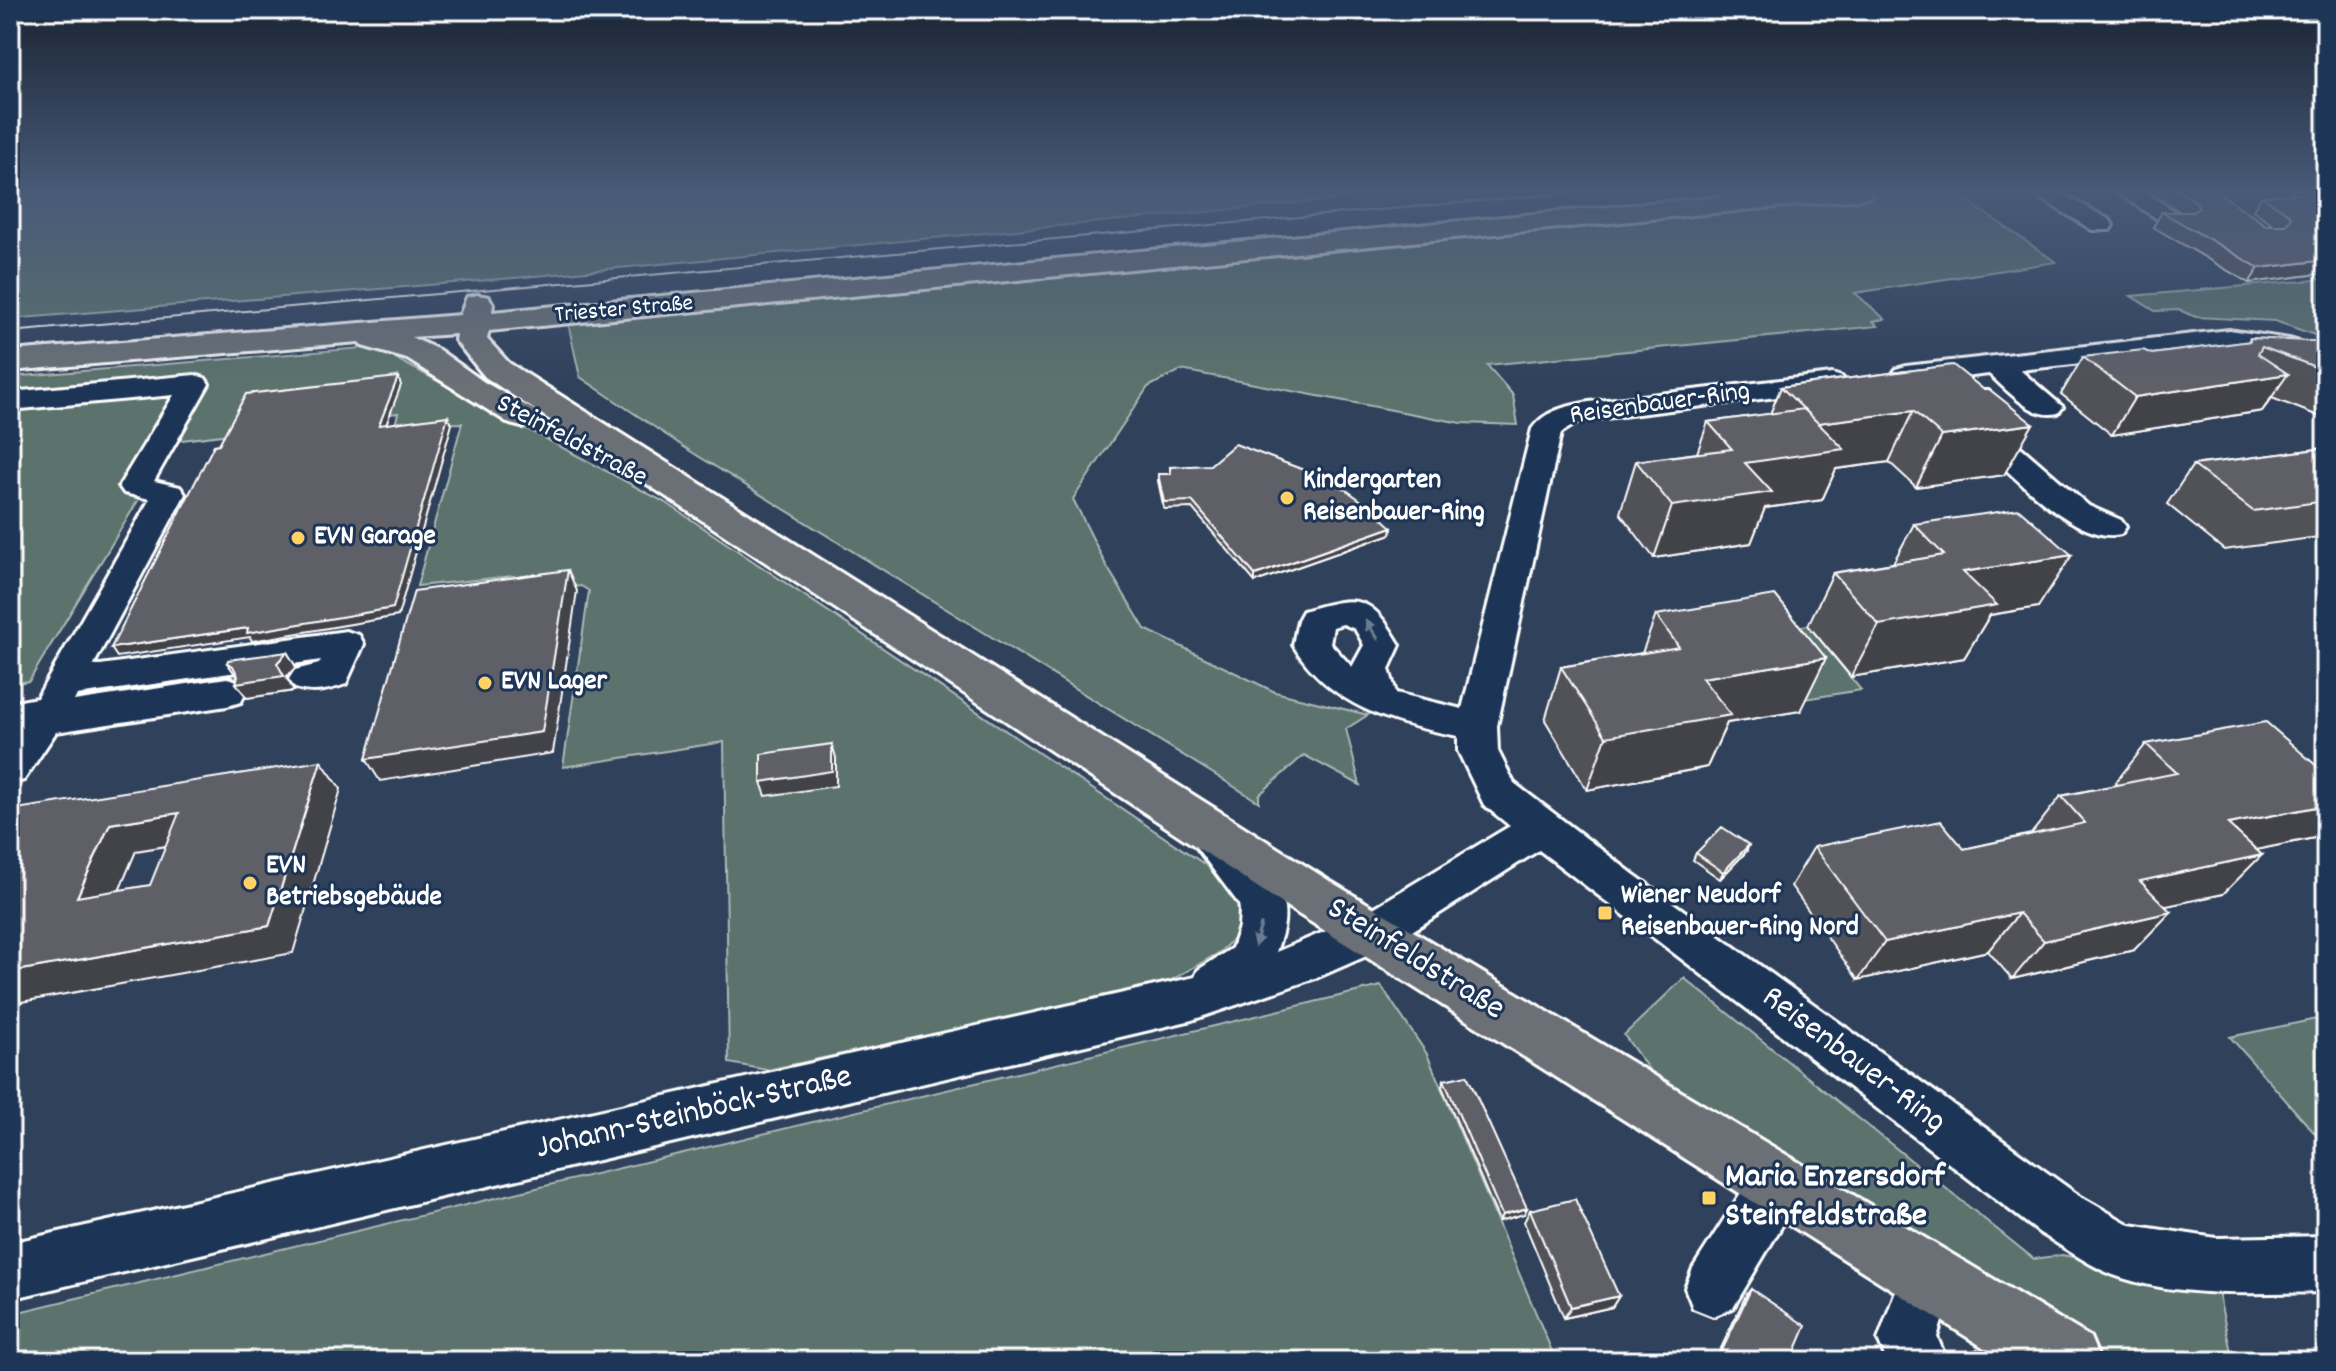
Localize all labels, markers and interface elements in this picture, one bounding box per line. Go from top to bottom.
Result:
street label: Triester Straße [553,287,695,333]
street label: Reisenbauer-Ring [1567,373,1753,437]
street label: Steinfeldstraße [488,385,654,499]
place label: Kindergarten Reisenbauer-Ring [1303,462,1485,534]
marker: Kindergarten Reisenbauer-Ring [1278,489,1296,507]
place label: EVN Garage [314,518,436,558]
marker: EVN Garage [289,529,307,547]
one-way arrow [1364,620,1379,641]
place label: EVN Lager [501,663,608,703]
marker: EVN Lager [476,674,494,692]
place label: EVN Betriebsgebäude [266,847,442,919]
marker: EVN Betriebsgebäude [241,874,259,892]
place label: Wiener Neudorf Reisenbauer-Ring Nord [1621,877,1859,949]
street label: Steinfeldstraße [1316,886,1514,1034]
marker: Wiener Neudorf Reisenbauer-Ring Nord [1596,904,1614,922]
one-way arrow [1251,923,1264,947]
street label: Reisenbauer-Ring [1750,975,1956,1147]
street label: Johann-Steinböck-Straße [531,1054,857,1174]
place label: Maria Enzersdorf Steinfeldstraße [1725,1154,1947,1242]
marker: Maria Enzersdorf Steinfeldstraße [1700,1189,1718,1207]

